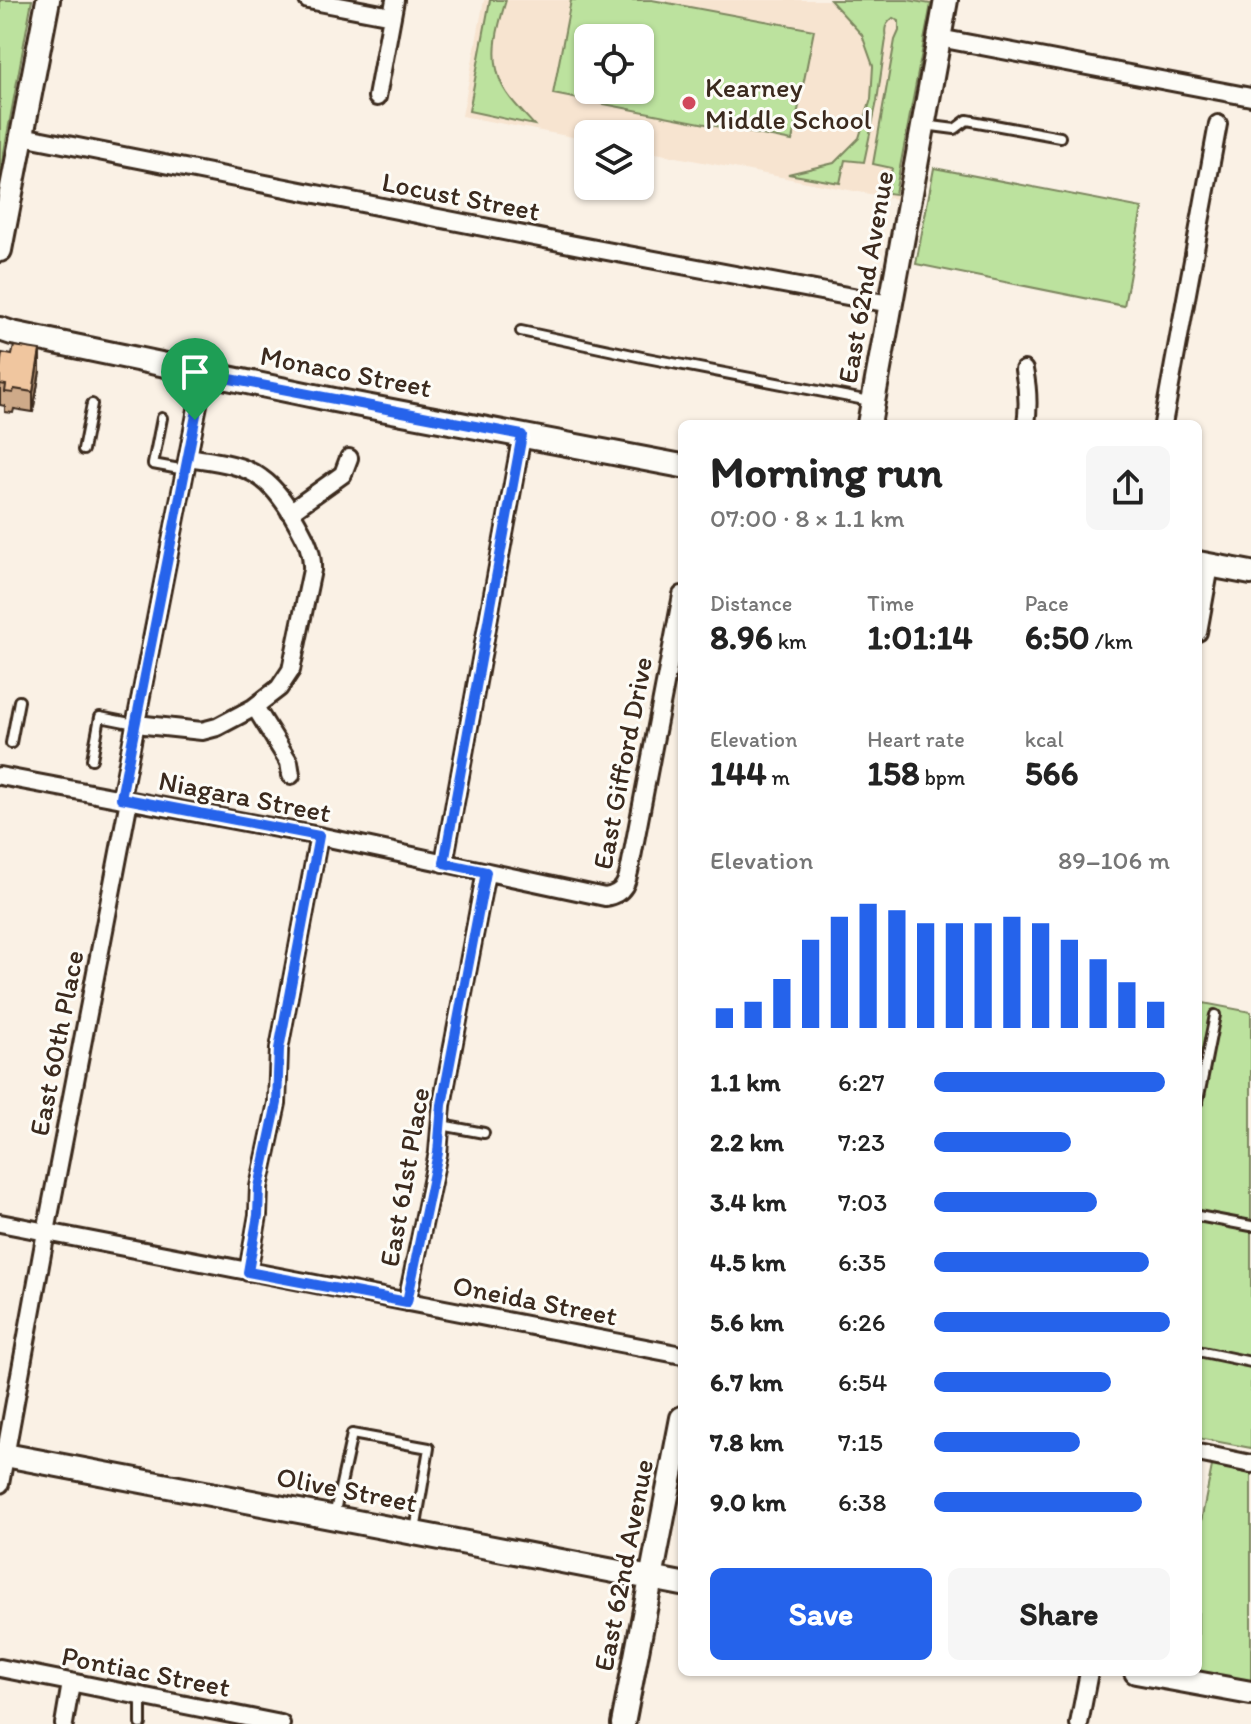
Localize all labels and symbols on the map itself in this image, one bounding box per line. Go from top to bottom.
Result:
place label: Kearney Middle School [705,70,872,136]
marker: Kearney Middle School [680,94,698,112]
street label: Locust Street [379,164,543,228]
street label: East 62nd Avenue [830,168,900,386]
pin [161,338,229,420]
street label: Monaco Street [257,338,435,404]
street label: East Gifford Drive [585,654,659,872]
street label: Niagara Street [156,763,334,829]
street label: East 60th Place [21,947,91,1139]
street label: East 61st Place [372,1085,436,1269]
street label: Oneida Street [450,1267,620,1333]
street label: East 62nd Avenue [586,1456,660,1674]
street label: Olive Street [274,1459,420,1519]
street label: Pontiac Street [59,1638,233,1704]

